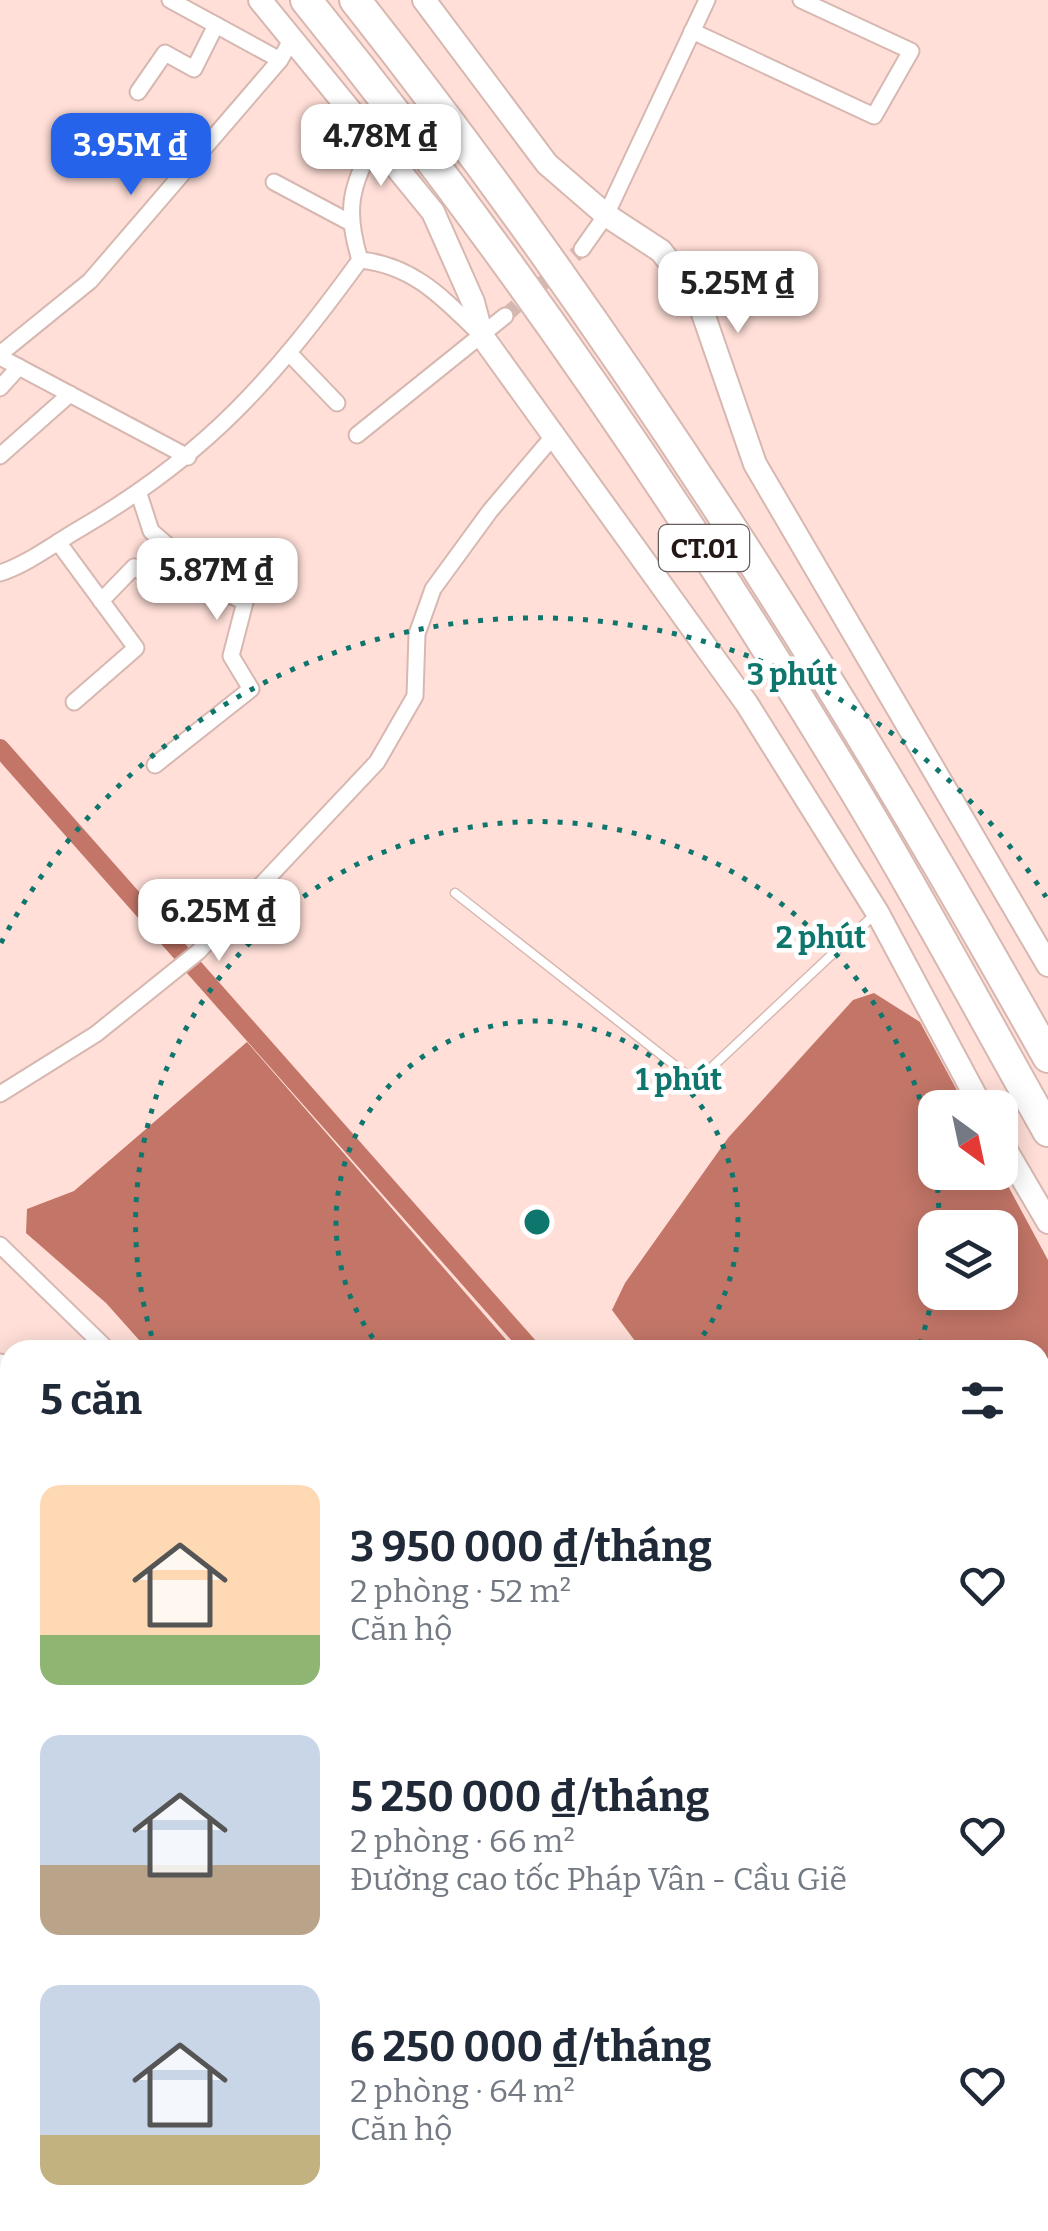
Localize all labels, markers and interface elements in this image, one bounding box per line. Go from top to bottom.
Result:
pin: 4.78M ₫ [289,104,473,189]
pin: 3.95M ₫ [39,113,223,198]
text: 4.78M ₫ [323,117,439,155]
text: 3.95M ₫ [73,126,189,164]
pin: 5.25M ₫ [646,251,830,336]
text: 5.25M ₫ [680,264,796,302]
road number: CT.01 [659,525,749,571]
pin: 5.87M ₫ [125,538,309,623]
text: 5.87M ₫ [159,551,275,589]
text: 3 phút [747,657,838,693]
pin: 6.25M ₫ [127,879,311,964]
text: 6.25M ₫ [160,892,278,930]
text: 2 phút [776,920,866,956]
text: 1 phút [636,1062,722,1098]
north arrow [918,1090,1018,1190]
map controls [918,1090,1018,1310]
centre of rings [519,1204,555,1240]
button: layers [918,1210,1018,1310]
icon: filters [955,1373,1010,1428]
text: 5 căn [40,1375,142,1425]
text: 3 950 000 ₫/tháng [350,1522,712,1572]
icon: home [120,1525,240,1645]
icon: heart [955,1558,1010,1613]
text: 2 phòng · 52 m² [350,1572,571,1610]
text: Căn hộ [350,1610,452,1648]
text: 5 250 000 ₫/tháng [350,1772,710,1822]
icon: home [120,1775,240,1895]
icon: heart [955,1808,1010,1863]
text: 2 phòng · 66 m² [350,1822,575,1860]
text: Đường cao tốc Pháp Vân - Cầu Giẽ [350,1860,847,1898]
text: 6 250 000 ₫/tháng [350,2022,712,2072]
icon: home [120,2025,240,2145]
icon: heart [955,2058,1010,2113]
text: 2 phòng · 64 m² [350,2072,575,2110]
text: Căn hộ [350,2110,452,2148]

